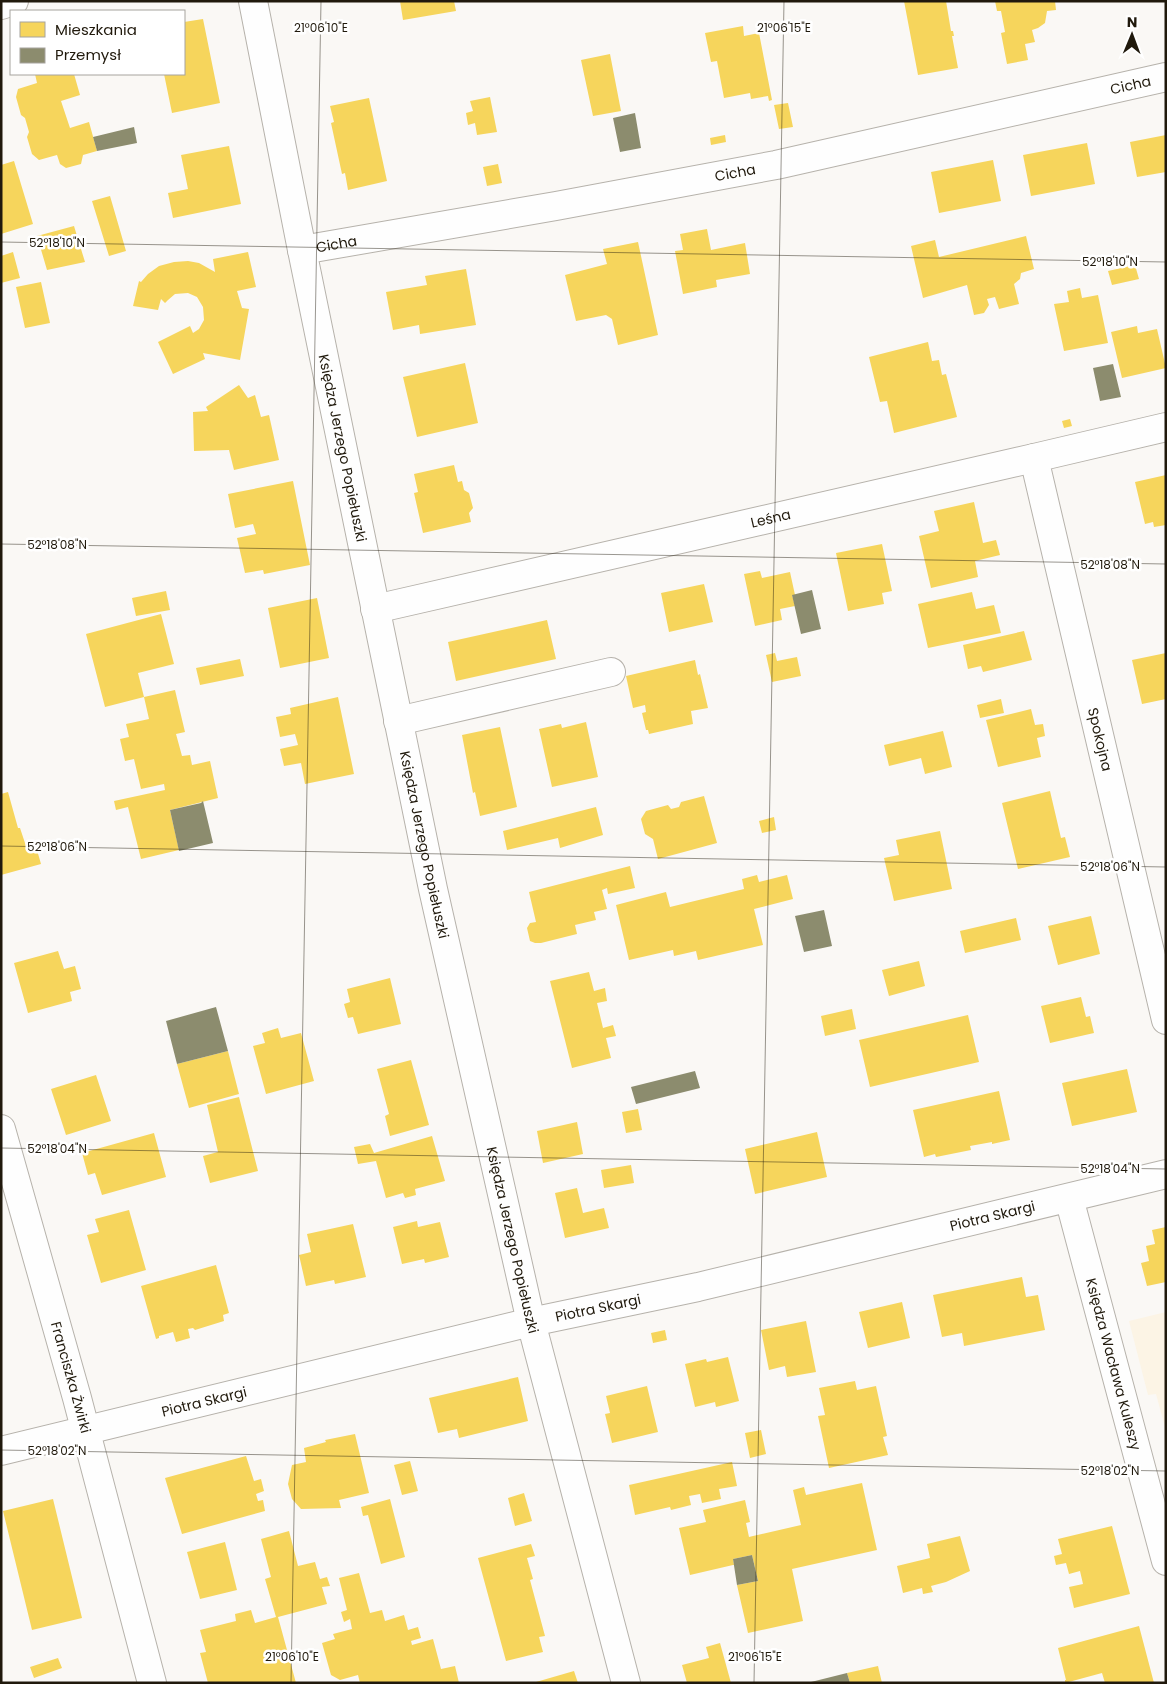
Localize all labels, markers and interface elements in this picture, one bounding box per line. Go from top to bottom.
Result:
legend [10,10,185,75]
north arrow [1107,10,1157,60]
text: N [1127,12,1138,32]
text: Mieszkania [55,19,137,40]
text: 21°06'10"E [294,19,348,36]
text: 21°06'15"E [757,19,811,36]
text: Przemysł [55,44,121,65]
street label: Cicha [1108,71,1153,99]
street label: Cicha [713,159,757,186]
street label: Cicha [314,231,358,257]
text: 52°18'10"N [29,234,85,251]
text: 52°18'10"N [1082,253,1138,270]
street label: Księdza Jerzego Popiełuszki [314,353,372,544]
street label: Leśna [749,504,793,533]
text: 52°18'08"N [27,536,87,553]
text: 52°18'08"N [1080,556,1140,573]
street label: Spokojna [1083,706,1117,773]
street label: Księdza Jerzego Popiełuszki [395,749,454,940]
text: 52°18'06"N [27,838,87,855]
text: 52°18'06"N [1080,858,1140,875]
text: 52°18'04"N [27,1140,87,1157]
street label: Księdza Jerzego Popiełuszki [482,1145,544,1336]
text: 52°18'04"N [1080,1160,1140,1177]
street label: Piotra Skargi [948,1196,1037,1236]
street label: Księdza Wacława Kuleszy [1081,1276,1146,1453]
street label: Piotra Skargi [553,1289,643,1327]
street label: Franciszka Żwirki [46,1319,96,1435]
street label: Piotra Skargi [159,1382,249,1422]
text: 52°18'02"N [27,1442,87,1459]
text: 52°18'02"N [1080,1462,1140,1479]
text: 21°06'10"E [265,1648,319,1665]
text: 21°06'15"E [728,1648,782,1665]

